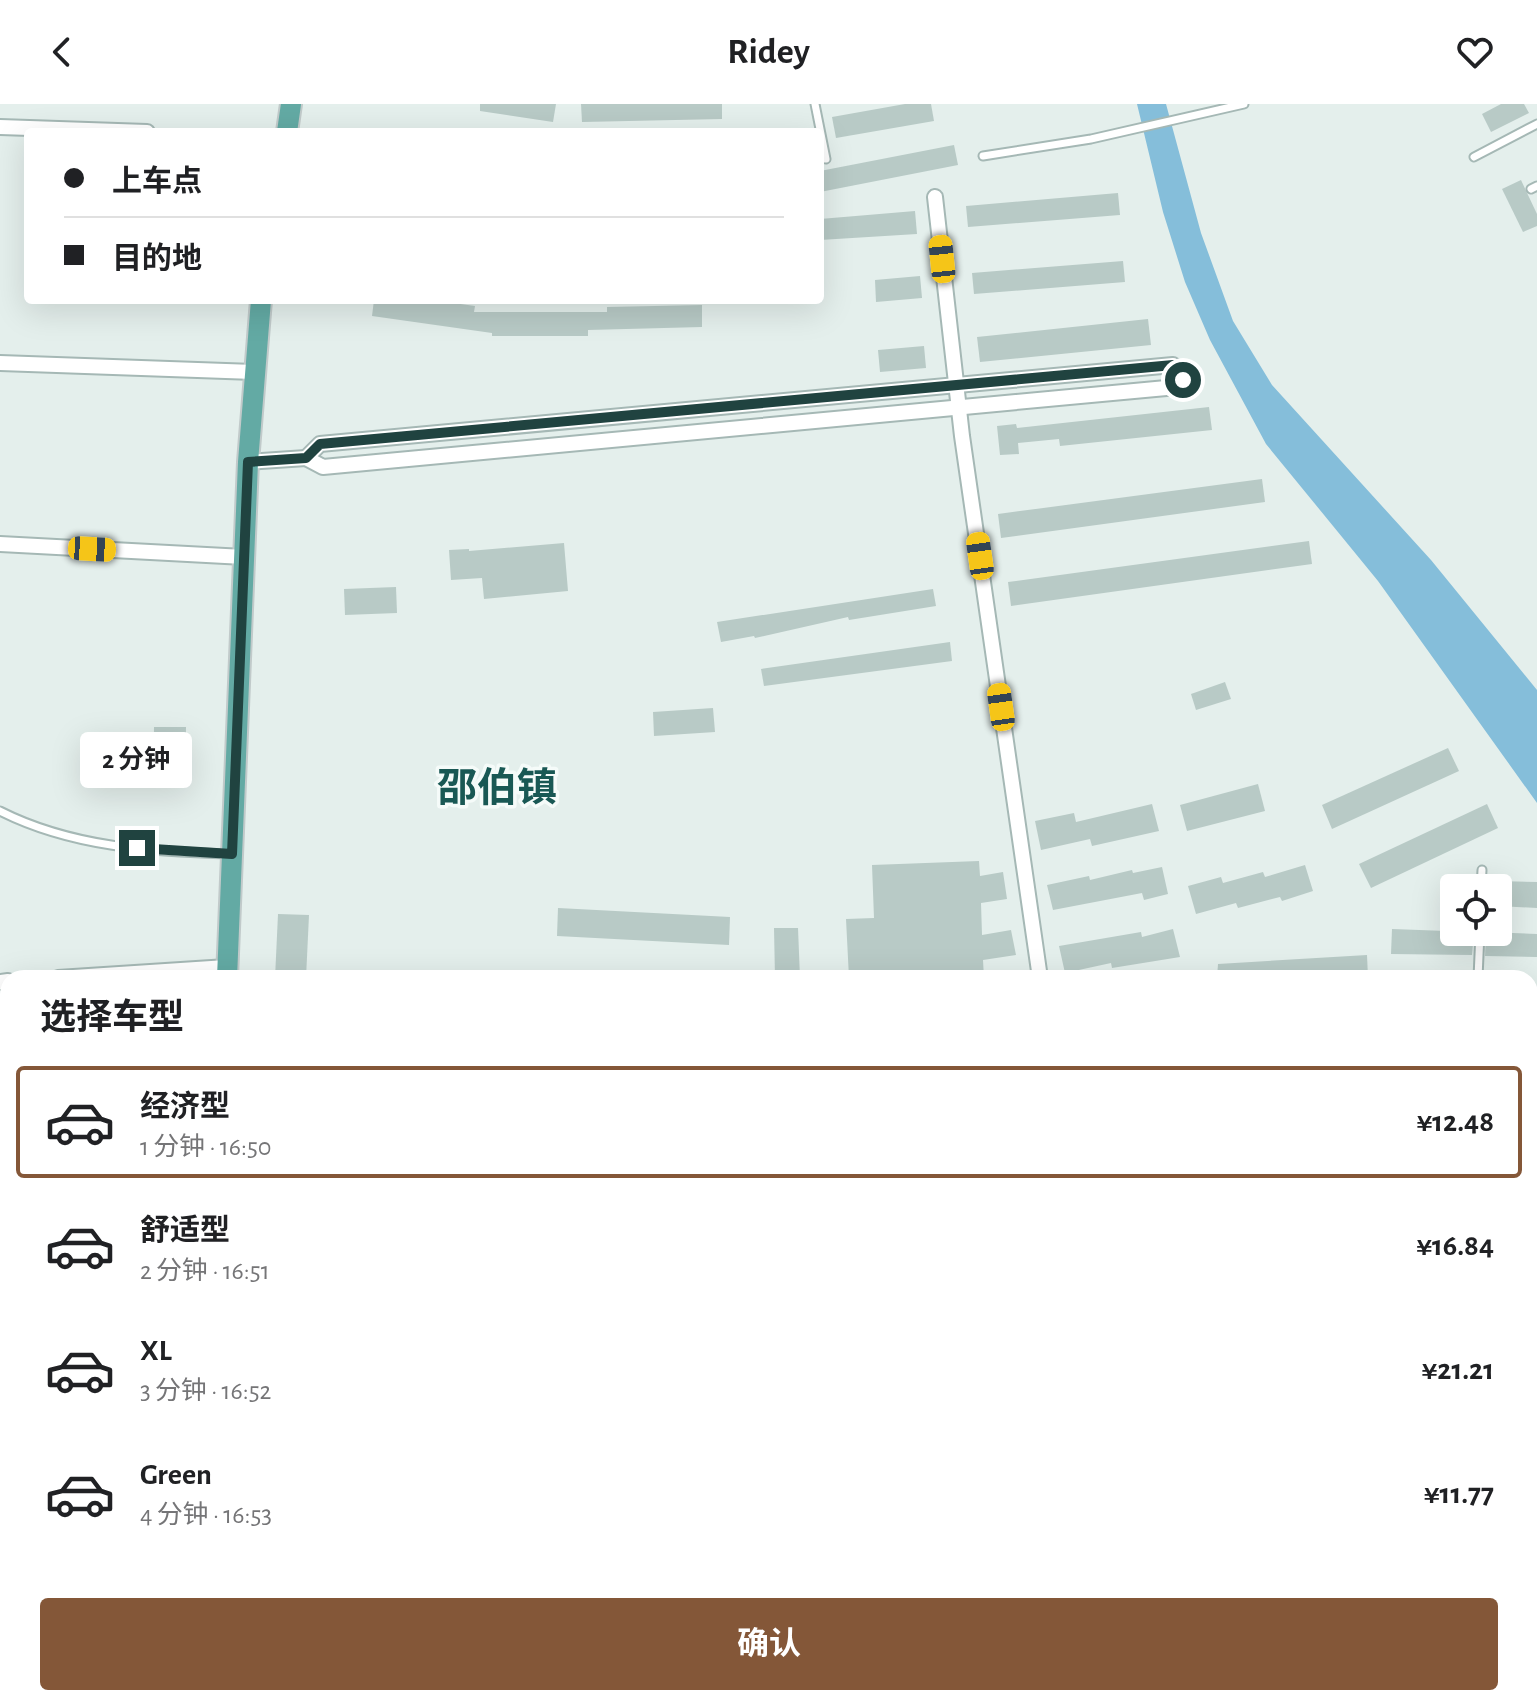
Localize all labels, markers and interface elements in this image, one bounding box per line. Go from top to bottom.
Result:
icon: back [40,30,84,74]
icon: heart [1453,30,1497,74]
text: Ridey [727,34,810,70]
text: 上车点 [112,167,202,197]
car [928,234,956,284]
text: 目的地 [112,244,202,274]
route start [1165,362,1201,398]
car [965,531,995,581]
car [67,536,117,562]
car [986,682,1016,732]
callout: 2 分钟 [81,732,193,788]
text: 2 分钟 [102,747,170,773]
district label: 邵伯镇 [437,766,557,809]
route end [119,830,155,866]
map controls [1440,874,1512,946]
button: locate [1440,874,1512,946]
text: 选择车型 [40,1000,184,1036]
icon: car [44,1086,116,1158]
text: 经济型 [140,1092,230,1122]
text: ¥12.48 [1417,1107,1494,1137]
text: 1 分钟 · 16:50 [140,1134,271,1160]
icon: car [44,1210,116,1282]
text: 舒适型 [140,1216,230,1246]
text: ¥16.84 [1416,1231,1494,1261]
text: 2 分钟 · 16:51 [140,1258,270,1284]
icon: car [44,1334,116,1406]
text: XL [140,1336,172,1366]
text: ¥21.21 [1421,1355,1494,1385]
text: 3 分钟 · 16:52 [140,1378,271,1404]
icon: car [44,1458,116,1530]
text: Green [140,1460,212,1490]
text: ¥11.77 [1424,1479,1494,1509]
text: 4 分钟 · 16:53 [140,1502,272,1528]
button: 确认 [40,1598,1498,1690]

